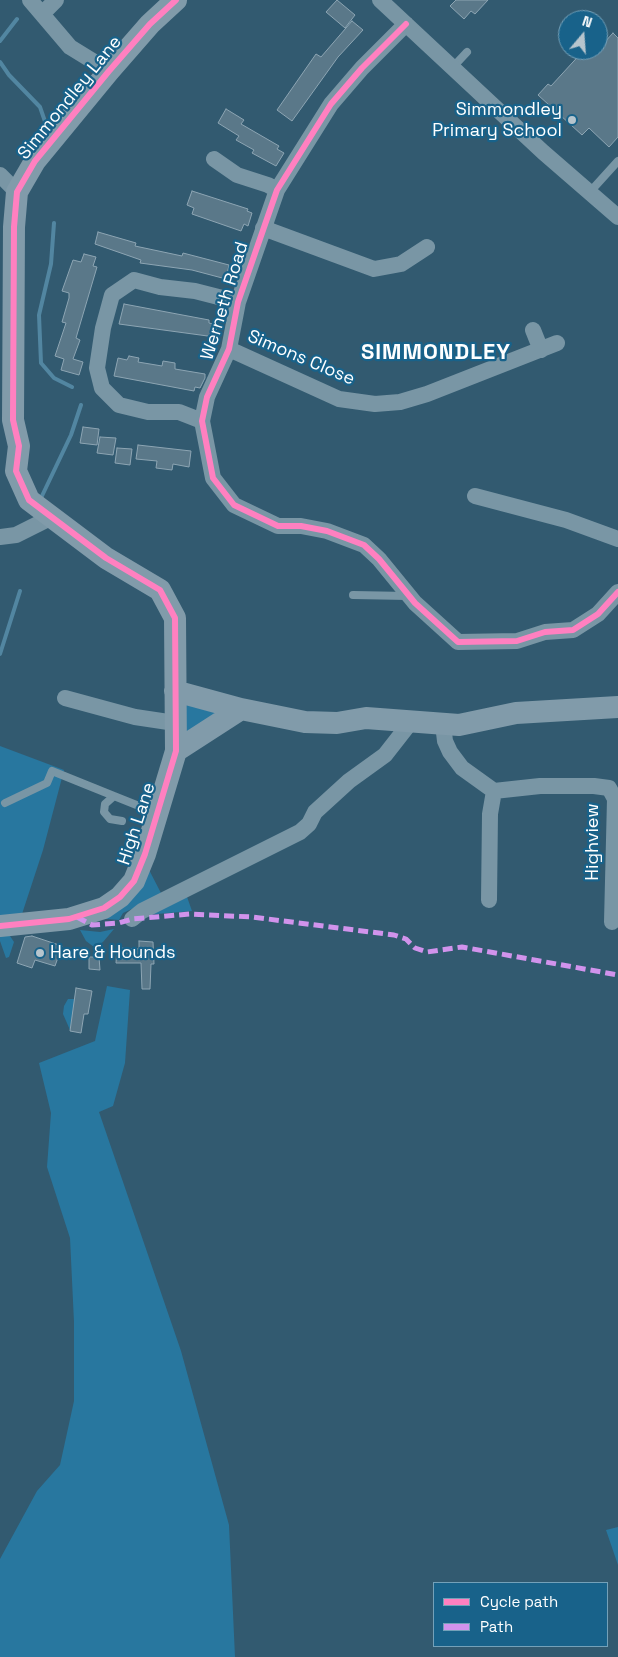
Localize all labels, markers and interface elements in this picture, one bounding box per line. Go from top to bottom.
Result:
north arrow [558,10,608,60]
text: N [580,12,595,32]
street label: Simmondley Lane [14,32,126,164]
place label: Simmondley Primary School [432,99,562,142]
marker: Simmondley Primary School [566,114,578,126]
street label: Werneth Road [197,239,253,363]
street label: Simons Close [244,326,358,390]
district label: SIMMONDLEY [360,340,512,366]
street label: High Lane [114,780,160,868]
street label: Highview [582,803,604,881]
place label: Hare & Hounds [50,942,175,964]
marker: Hare & Hounds [34,947,46,959]
legend [433,1582,608,1647]
text: Cycle path [480,1592,558,1611]
text: Path [480,1617,513,1636]

